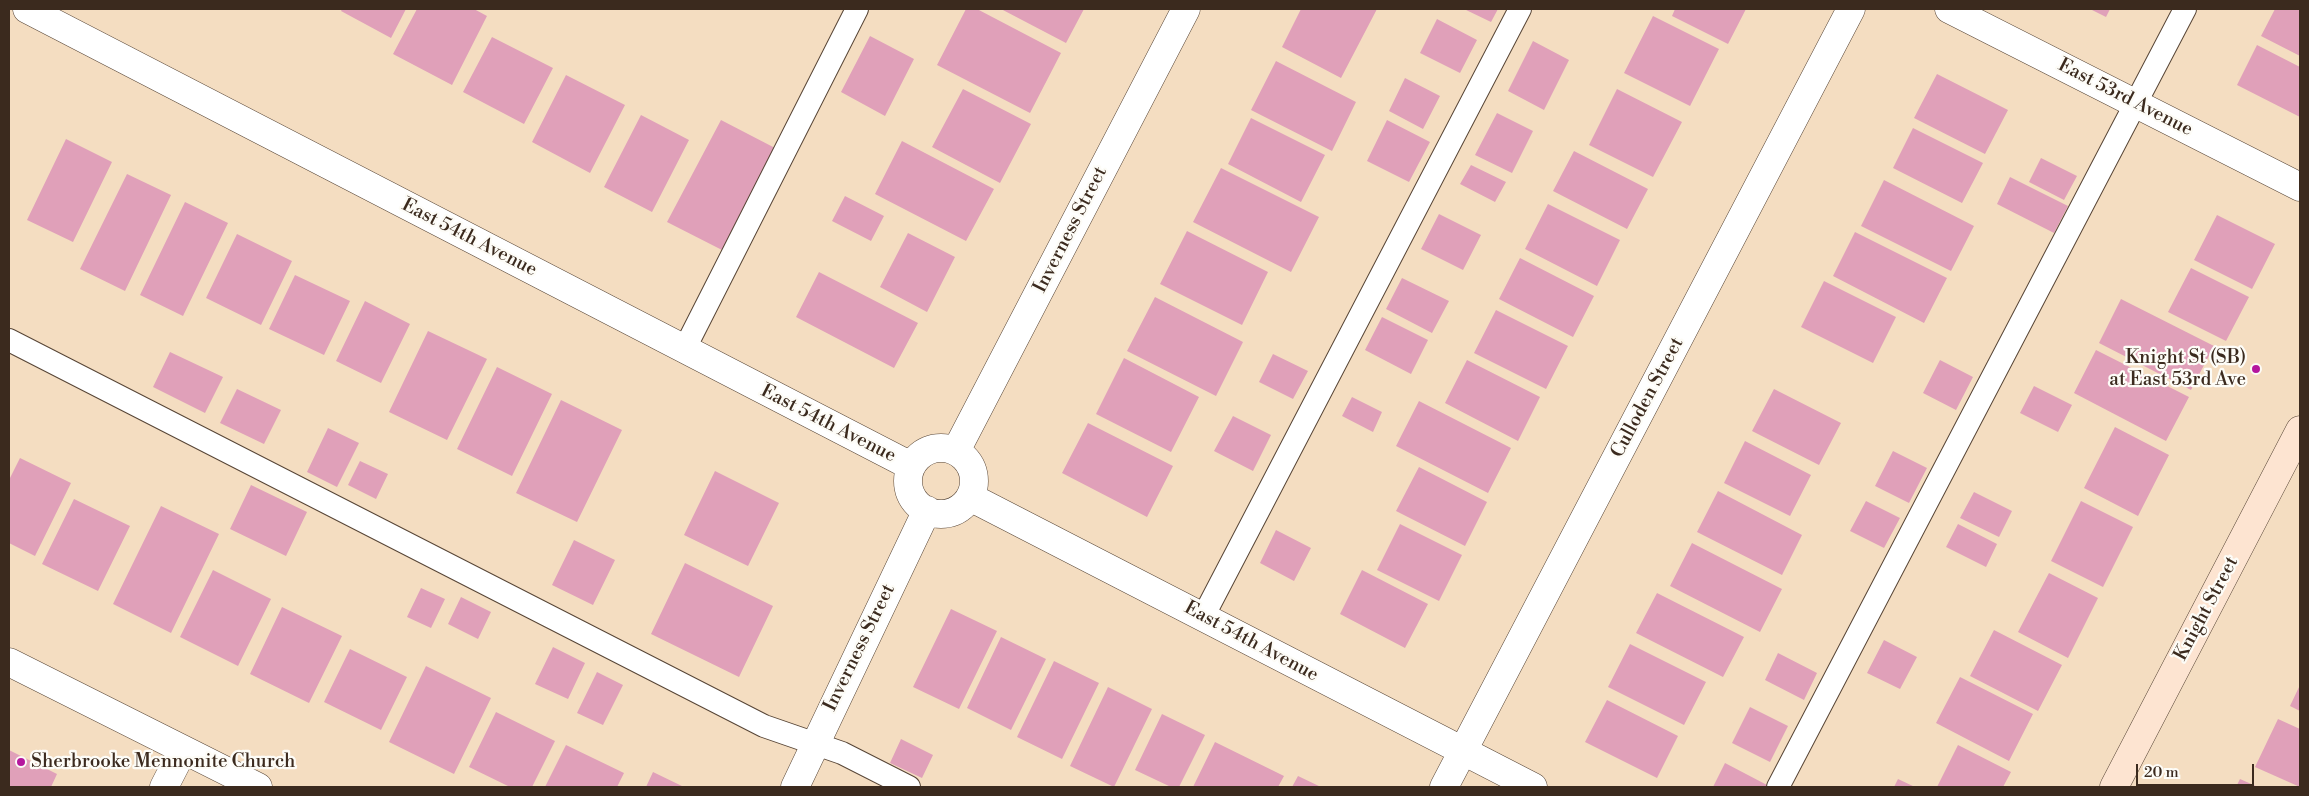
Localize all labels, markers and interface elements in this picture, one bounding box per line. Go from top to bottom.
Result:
street label: East 53rd Avenue [2054,54,2196,142]
street label: Inverness Street [1029,163,1113,297]
street label: East 54th Avenue [398,194,540,282]
street label: Culloden Street [1607,334,1689,462]
place label: Knight St (SB) at East 53rd Ave [2109,347,2246,391]
marker: Knight St (SB) at East 53rd Ave [2250,363,2262,375]
street label: East 54th Avenue [757,380,899,468]
street label: Knight Street [2170,553,2244,665]
street label: Inverness Street [819,581,901,715]
street label: East 54th Avenue [1180,597,1322,687]
place label: Sherbrooke Mennonite Church [31,751,295,773]
scale bar [2139,754,2256,786]
marker: Sherbrooke Mennonite Church [15,756,27,768]
text: 20 m [2144,763,2179,782]

